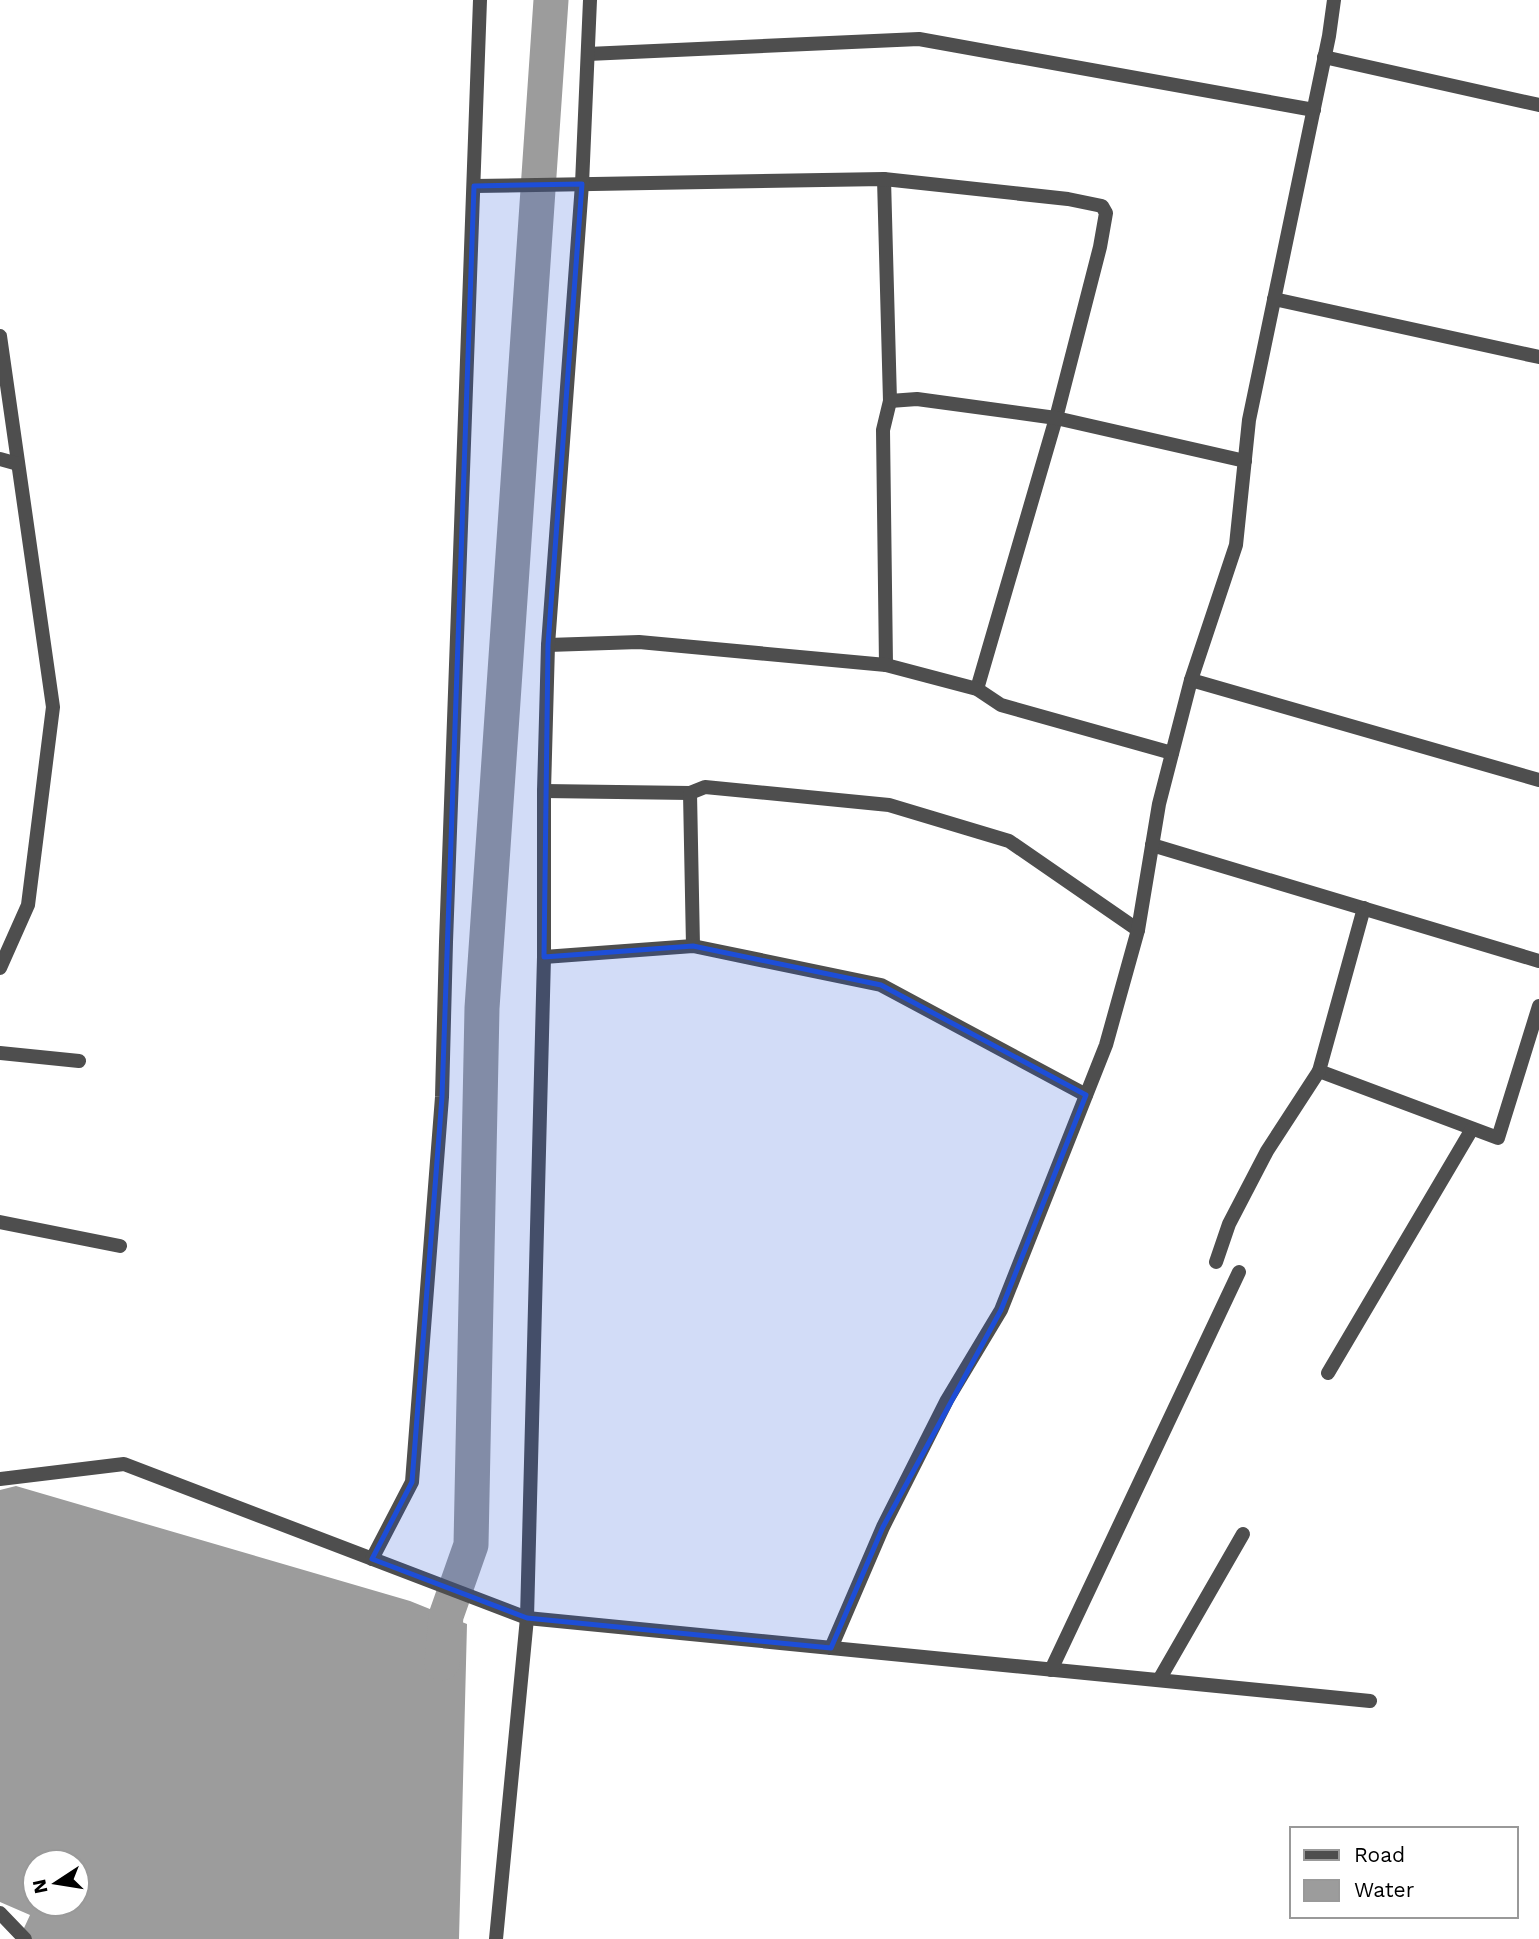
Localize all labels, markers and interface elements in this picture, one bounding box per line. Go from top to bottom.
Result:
legend [1290,1827,1518,1918]
text: Road [1354,1842,1405,1867]
north arrow [21,1848,91,1918]
text: N [27,1877,53,1896]
text: Water [1354,1877,1415,1902]

